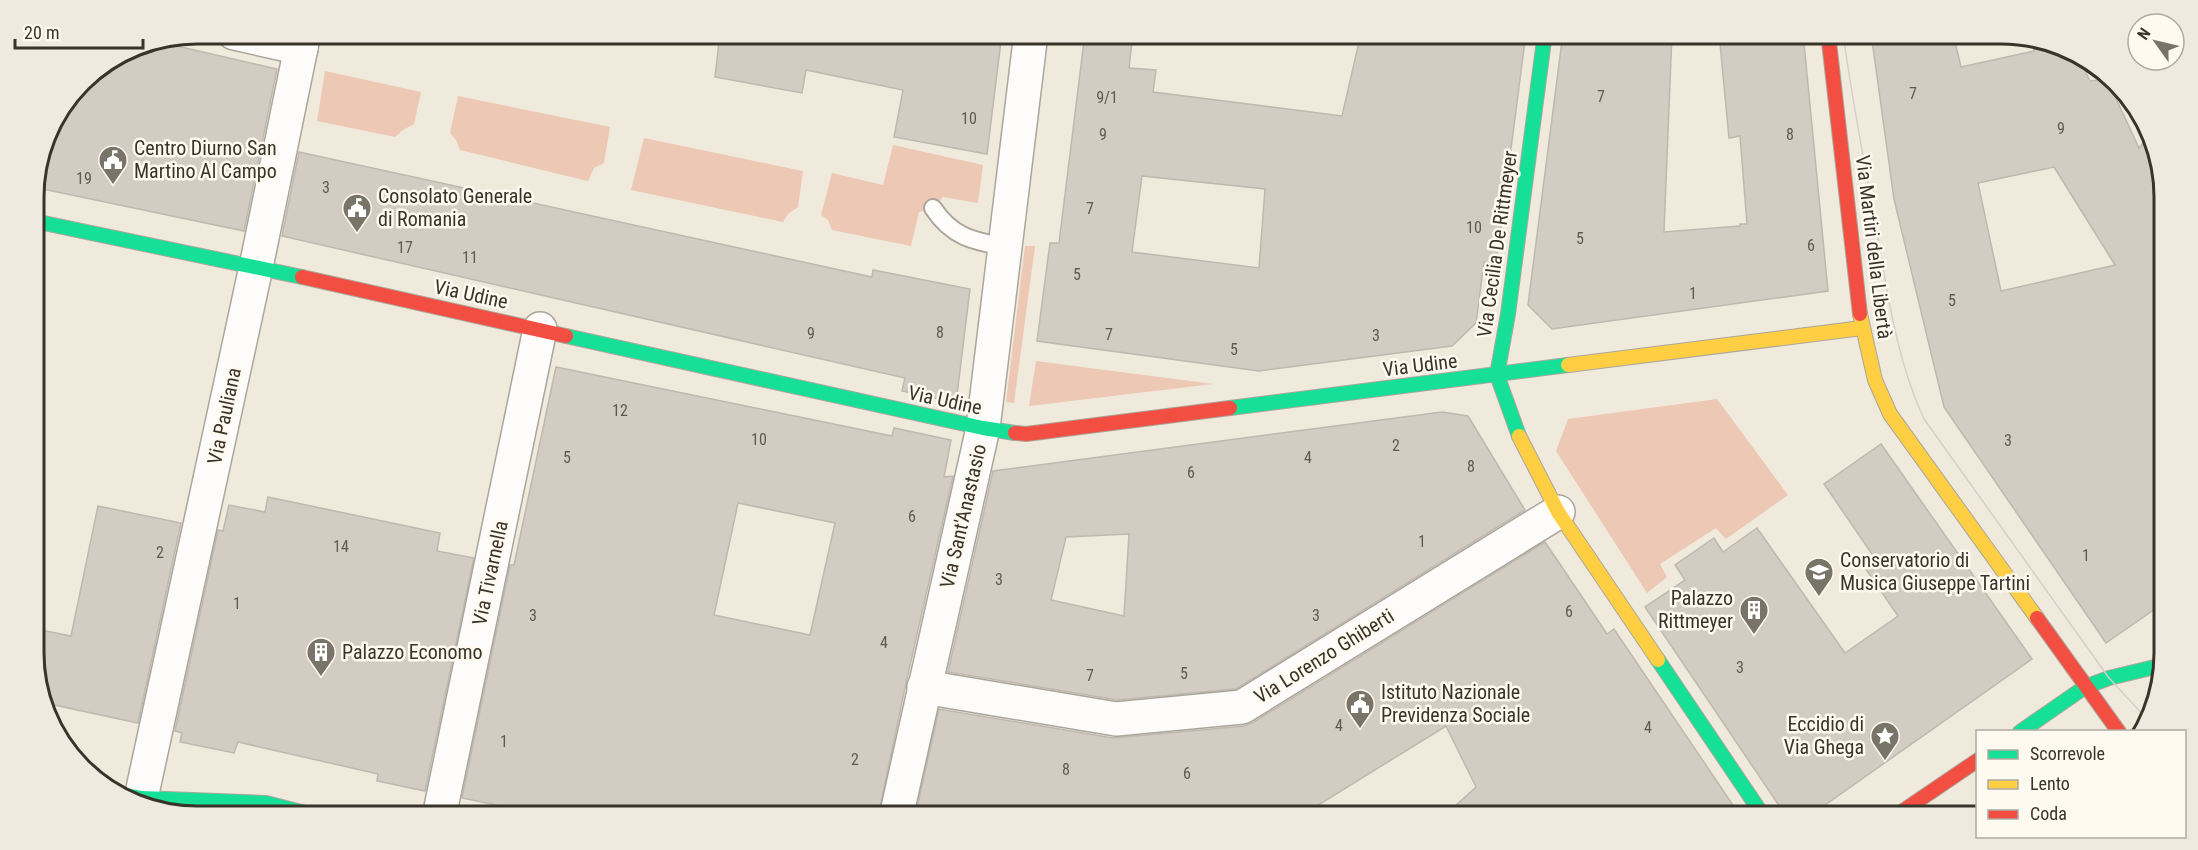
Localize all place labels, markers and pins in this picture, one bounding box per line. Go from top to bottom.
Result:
place label: Centro Diurno San Martino Al Campo [134,136,277,183]
public building icon: Centro Diurno San Martino Al Campo [97,144,129,186]
place label: Consolato Generale di Romania [378,184,532,231]
public building icon: Consolato Generale di Romania [341,192,373,234]
place label: Conservatorio di Musica Giuseppe Tartini [1840,548,2030,595]
school or university icon: Conservatorio di Musica Giuseppe Tartini [1803,556,1835,598]
place label: Palazzo Rittmeyer [1658,586,1733,633]
building icon: Palazzo Rittmeyer [1738,594,1770,636]
building icon: Palazzo Economo [305,636,337,678]
place label: Palazzo Economo [342,640,483,664]
place label: Istituto Nazionale Previdenza Sociale [1381,680,1530,727]
public building icon: Istituto Nazionale Previdenza Sociale [1344,688,1376,730]
place label: Eccidio di Via Ghega [1784,712,1864,759]
place icon: Eccidio di Via Ghega [1869,720,1901,762]

